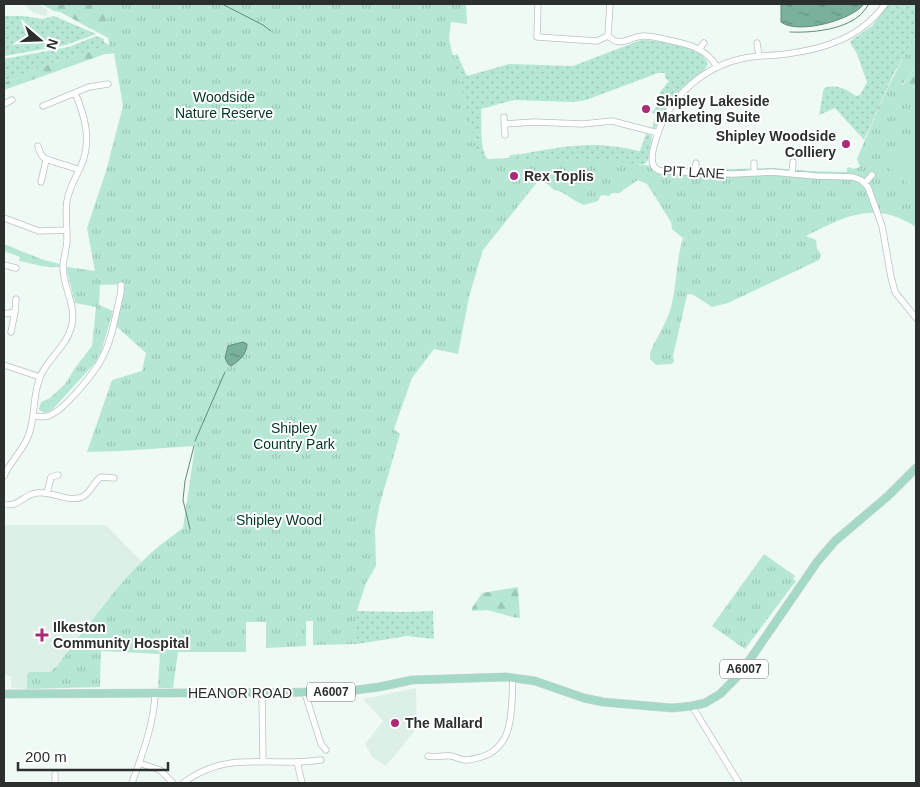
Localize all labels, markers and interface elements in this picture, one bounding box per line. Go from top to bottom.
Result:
north arrow [15,15,65,65]
text: N [43,37,62,52]
park label: Woodside Nature Reserve [175,89,273,121]
place label: Shipley Lakeside Marketing Suite [656,93,770,125]
marker: Shipley Lakeside Marketing Suite [640,103,652,115]
place label: Shipley Woodside Colliery [716,128,836,160]
marker: Shipley Woodside Colliery [840,138,852,150]
street label: PIT LANE [663,162,725,182]
place label: Rex Toplis [524,168,594,184]
marker: Rex Toplis [508,170,520,182]
park label: Shipley Country Park [253,420,336,452]
park label: Shipley Wood [236,512,322,528]
place label: Ilkeston Community Hospital [53,619,189,651]
marker: Ilkeston Community Hospital [35,628,49,642]
road number: A6007 [720,660,768,679]
road number: A6007 [307,682,355,702]
street label: HEANOR ROAD [188,685,292,701]
place label: The Mallard [405,715,483,731]
marker: The Mallard [389,717,401,729]
scale bar [18,740,168,772]
text: 200 m [25,748,67,765]

